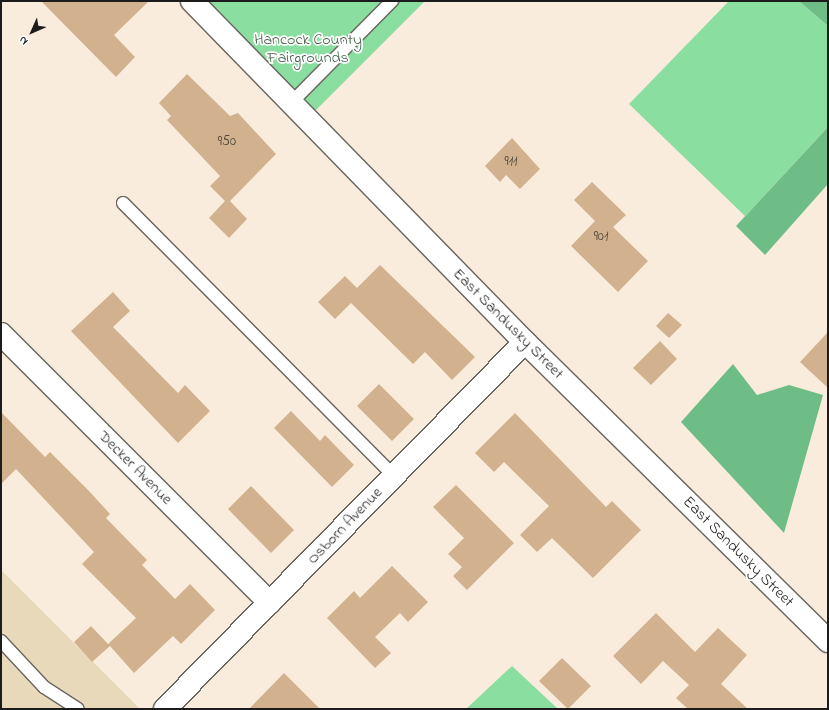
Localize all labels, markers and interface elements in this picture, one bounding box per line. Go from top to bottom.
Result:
north arrow [12,12,52,52]
park label: Hancock County Fairgrounds [254,30,362,68]
text: N [15,32,32,49]
house number: 950 [218,134,236,150]
house number: 911 [504,154,518,170]
house number: 901 [594,229,608,245]
street label: East Sandusky Street [448,264,568,384]
street label: Decker Avenue [94,427,176,509]
street label: Osborn Avenue [303,483,387,569]
street label: East Sandusky Street [678,492,798,612]

